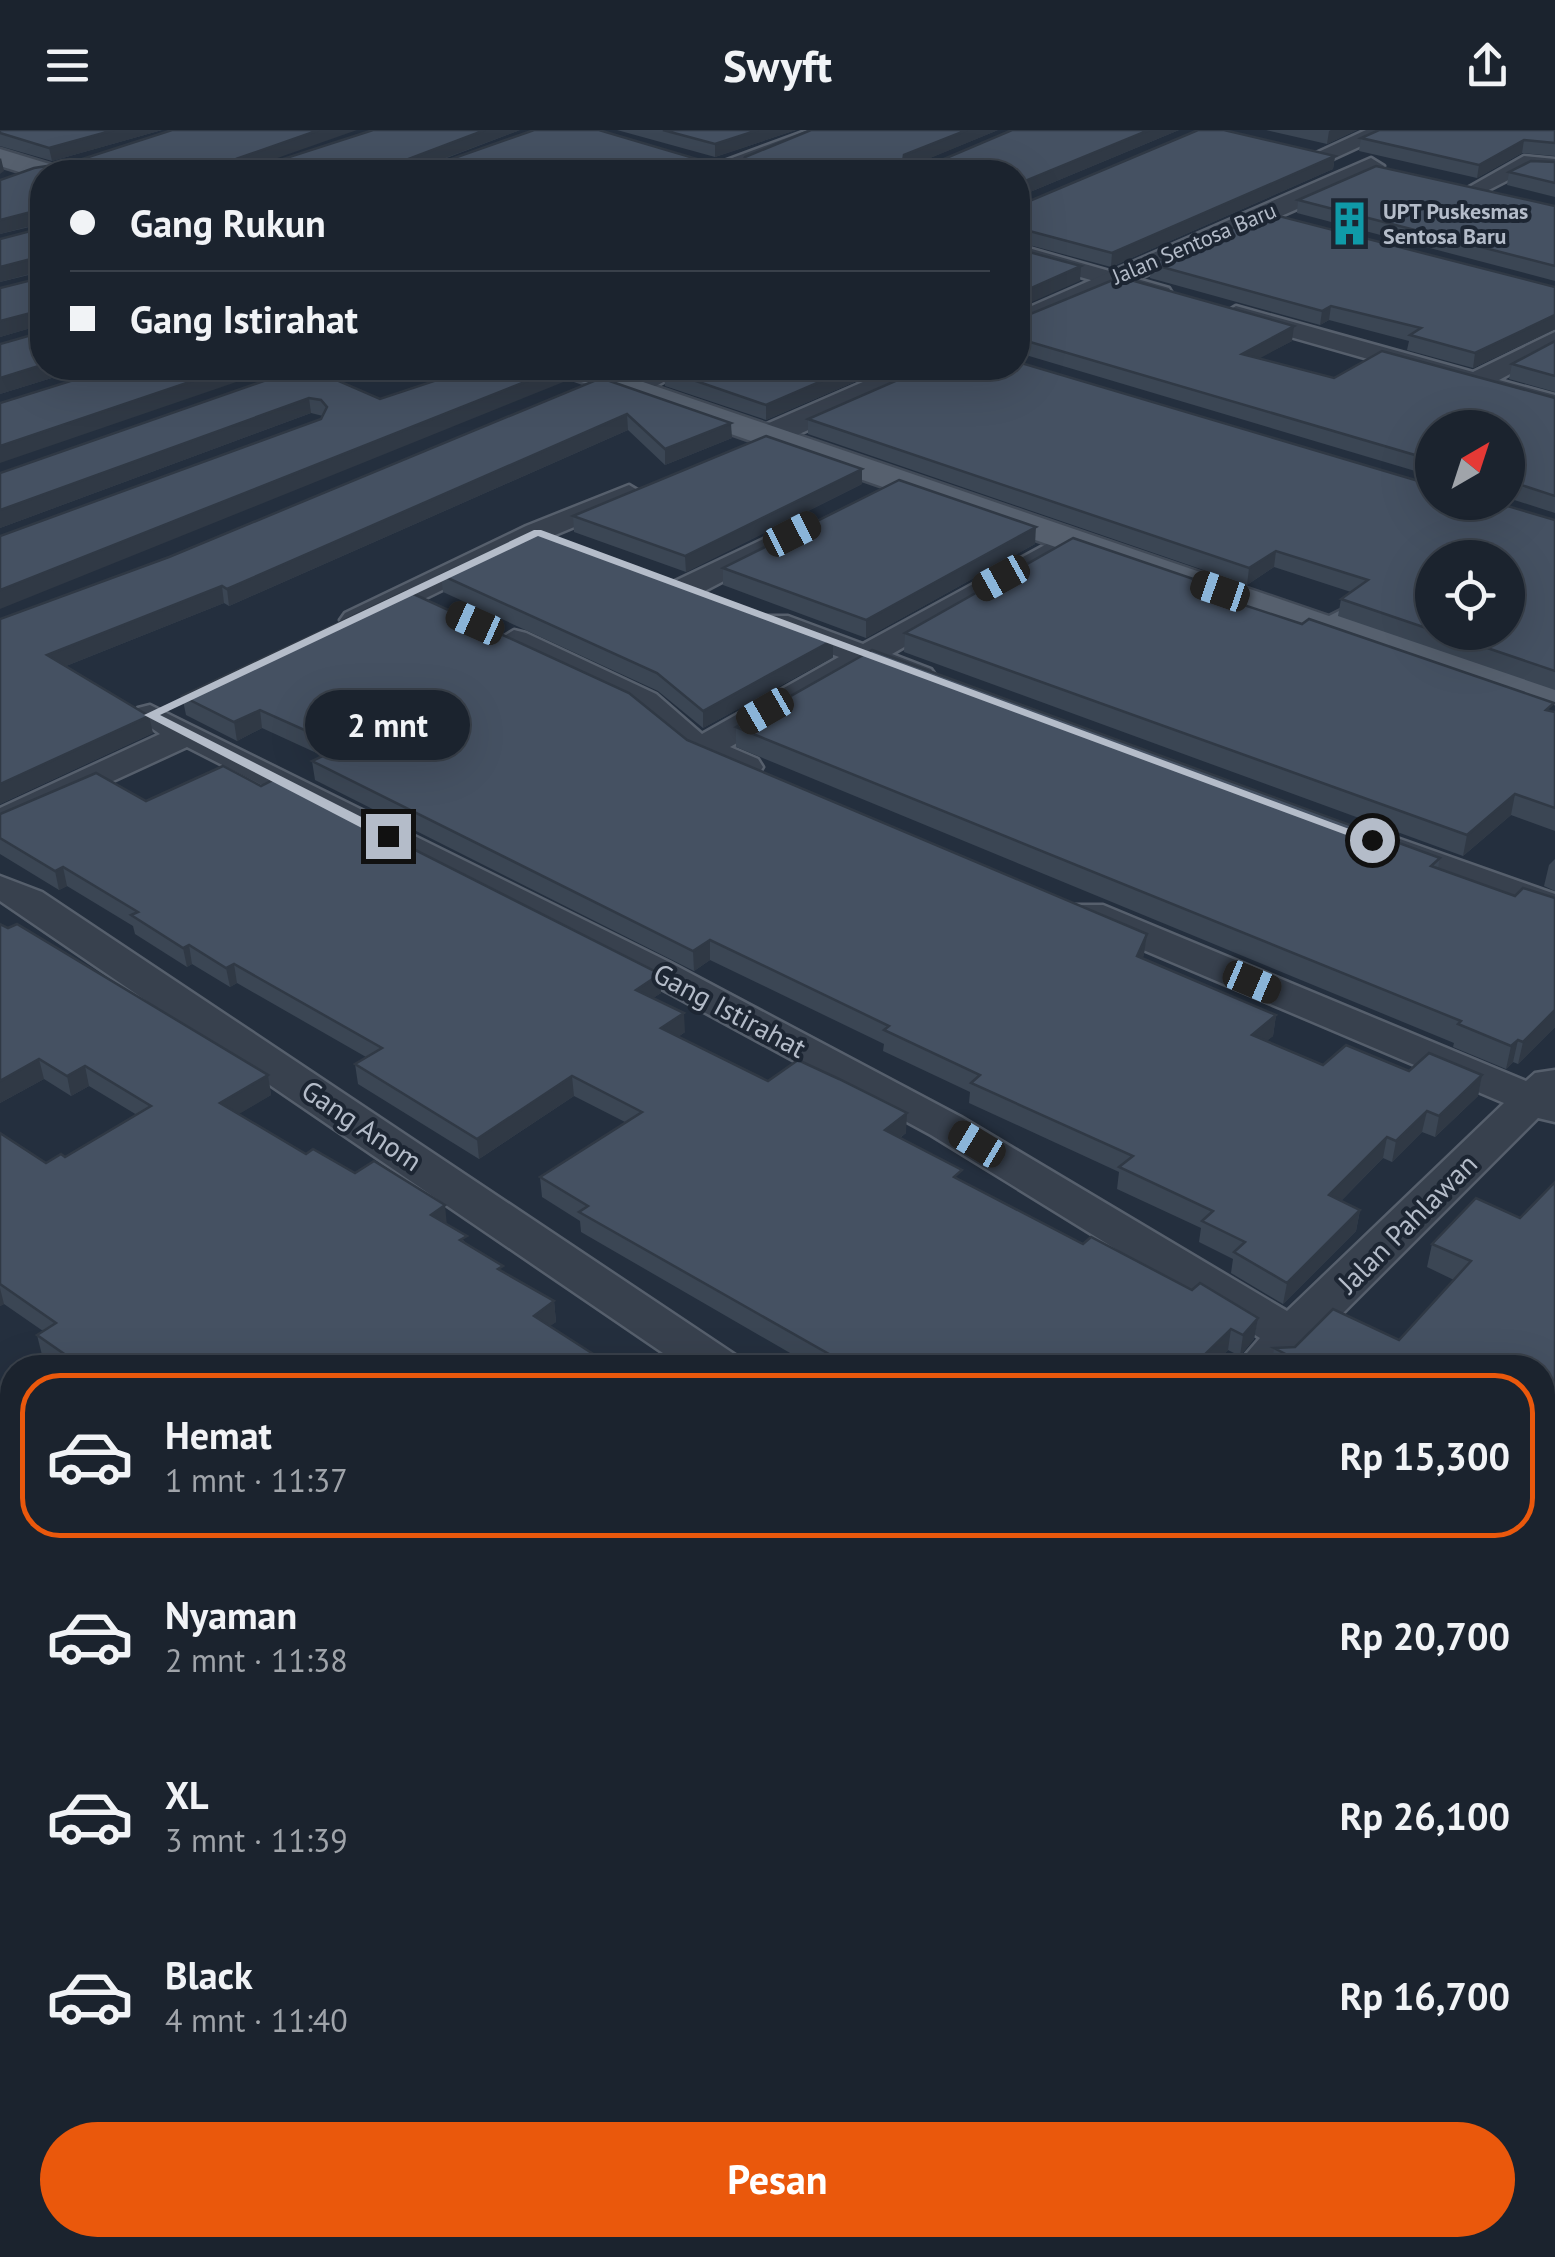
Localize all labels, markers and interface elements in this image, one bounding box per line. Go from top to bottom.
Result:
text: Swyft [723,36,832,94]
icon: menu [40,38,95,93]
icon: share [1460,38,1515,93]
street label: Jalan Sentosa Baru [1107,196,1280,291]
place label: UPT Puskesmas Sentosa Baru [1383,197,1528,250]
text: Gang Rukun [130,198,326,247]
building icon: UPT Puskesmas Sentosa Baru [1326,200,1374,248]
text: Gang Istirahat [130,294,358,343]
north arrow [1415,410,1525,520]
map controls [1415,410,1525,650]
car [758,507,826,561]
button: locate [1415,540,1525,650]
car [967,550,1035,606]
car [1187,567,1253,615]
car [441,597,509,649]
car [732,683,798,739]
callout: 2 mnt [306,691,470,761]
text: 2 mnt [347,704,428,746]
route end [366,814,411,859]
route start [1350,818,1395,863]
street label: Gang Istirahat [647,954,813,1066]
car [1219,956,1285,1008]
street label: Gang Anom [295,1071,429,1179]
car [944,1116,1010,1172]
street label: Jalan Pahlawan [1329,1145,1485,1301]
text: Hemat [165,1410,272,1459]
icon: car [45,1411,135,1501]
text: Rp 15,300 [1340,1431,1510,1480]
text: 1 mnt · 11:37 [165,1459,348,1501]
text: Nyaman [165,1590,297,1639]
icon: car [45,1591,135,1681]
text: Rp 20,700 [1340,1611,1510,1660]
text: 2 mnt · 11:38 [165,1639,348,1681]
text: XL [165,1770,209,1819]
icon: car [45,1771,135,1861]
text: Rp 26,100 [1340,1791,1510,1840]
text: 3 mnt · 11:39 [165,1819,348,1861]
text: Black [165,1950,253,1999]
icon: car [45,1951,135,2041]
text: Rp 16,700 [1340,1971,1510,2020]
text: 4 mnt · 11:40 [165,1999,348,2041]
button: Pesan [40,2122,1515,2237]

